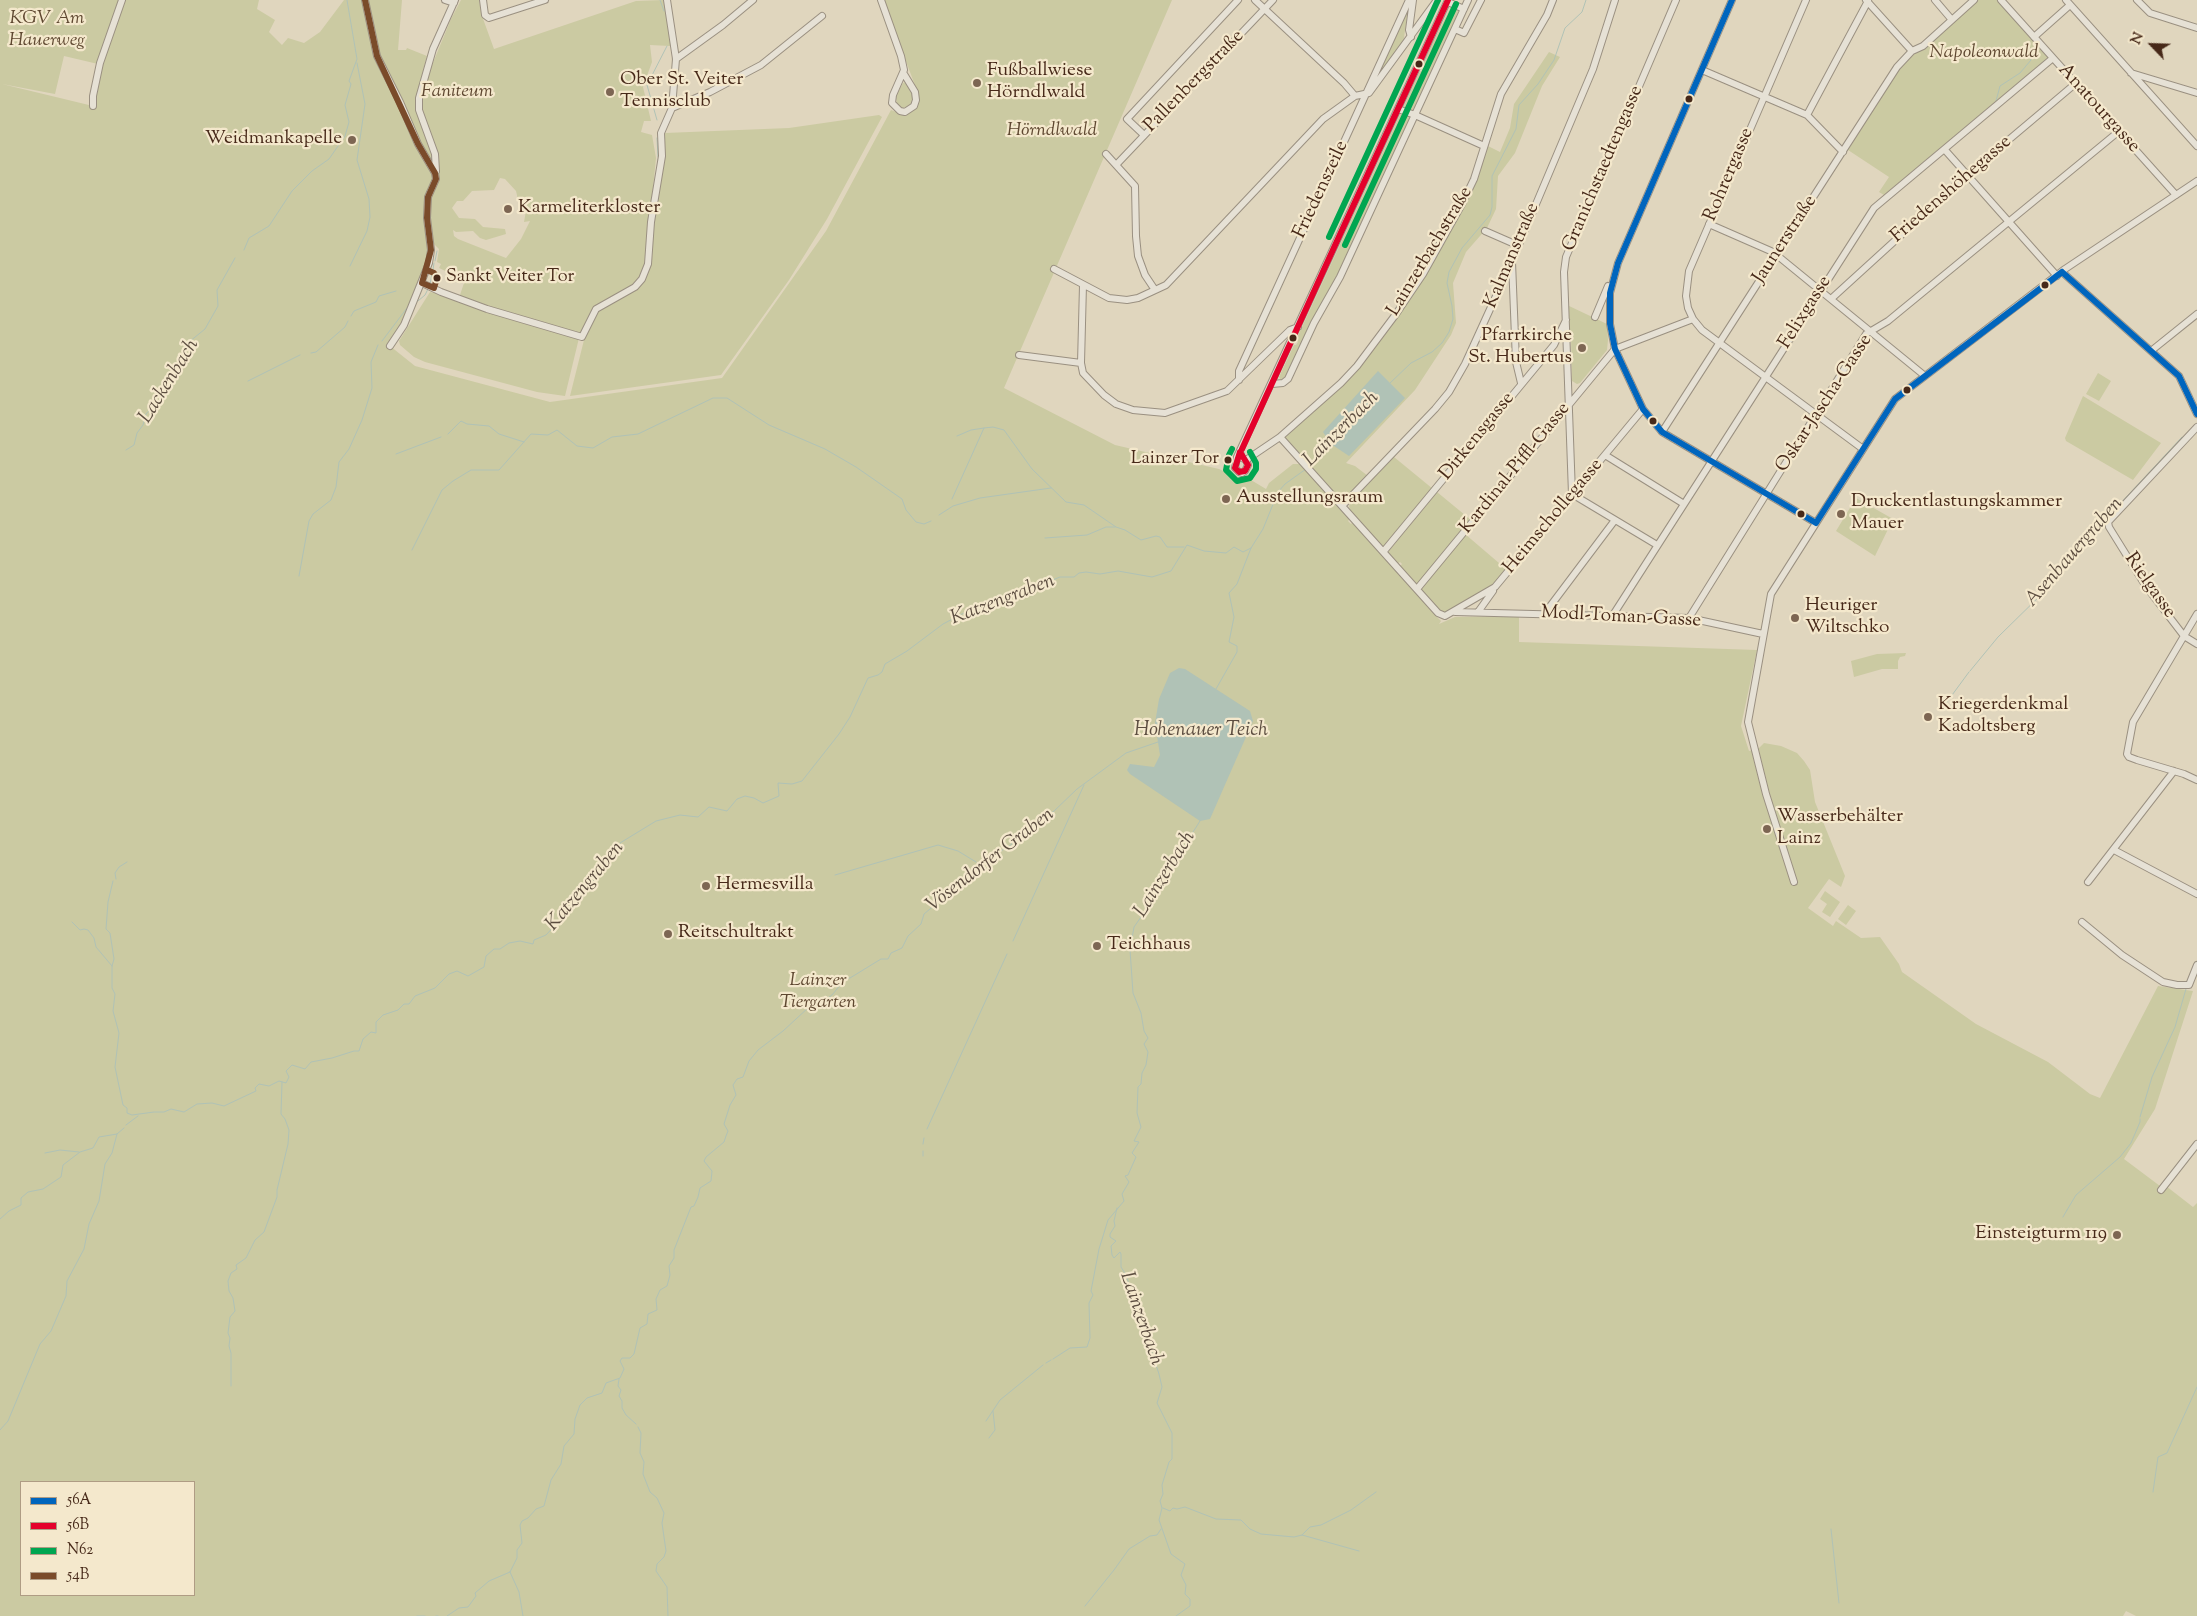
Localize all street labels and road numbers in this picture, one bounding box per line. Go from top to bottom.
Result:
street label: Pallenbergstraße [1140,26,1250,138]
street label: Anatourgasse [2052,60,2144,158]
street label: Granichstaedtengasse [1559,83,1649,255]
street label: Rohrergasse [1700,125,1760,225]
street label: Friedenshöhegasse [1887,131,2017,249]
street label: Friedenszeile [1289,138,1355,242]
street label: Lainzerbachstraße [1383,183,1479,321]
street label: Jaunerstraße [1749,192,1823,288]
street label: Kalmanstraße [1481,200,1545,312]
street label: Felixgasse [1775,272,1837,354]
street label: Oskar-Jascha-Gasse [1772,331,1878,477]
street label: Dirkensgasse [1436,388,1520,486]
street label: Kardinal-Piffl-Gasse [1456,399,1576,539]
street label: Heimschollegasse [1499,455,1609,579]
street label: Rielgasse [2118,549,2180,623]
street label: Modl-Toman-Gasse [1540,602,1702,634]

